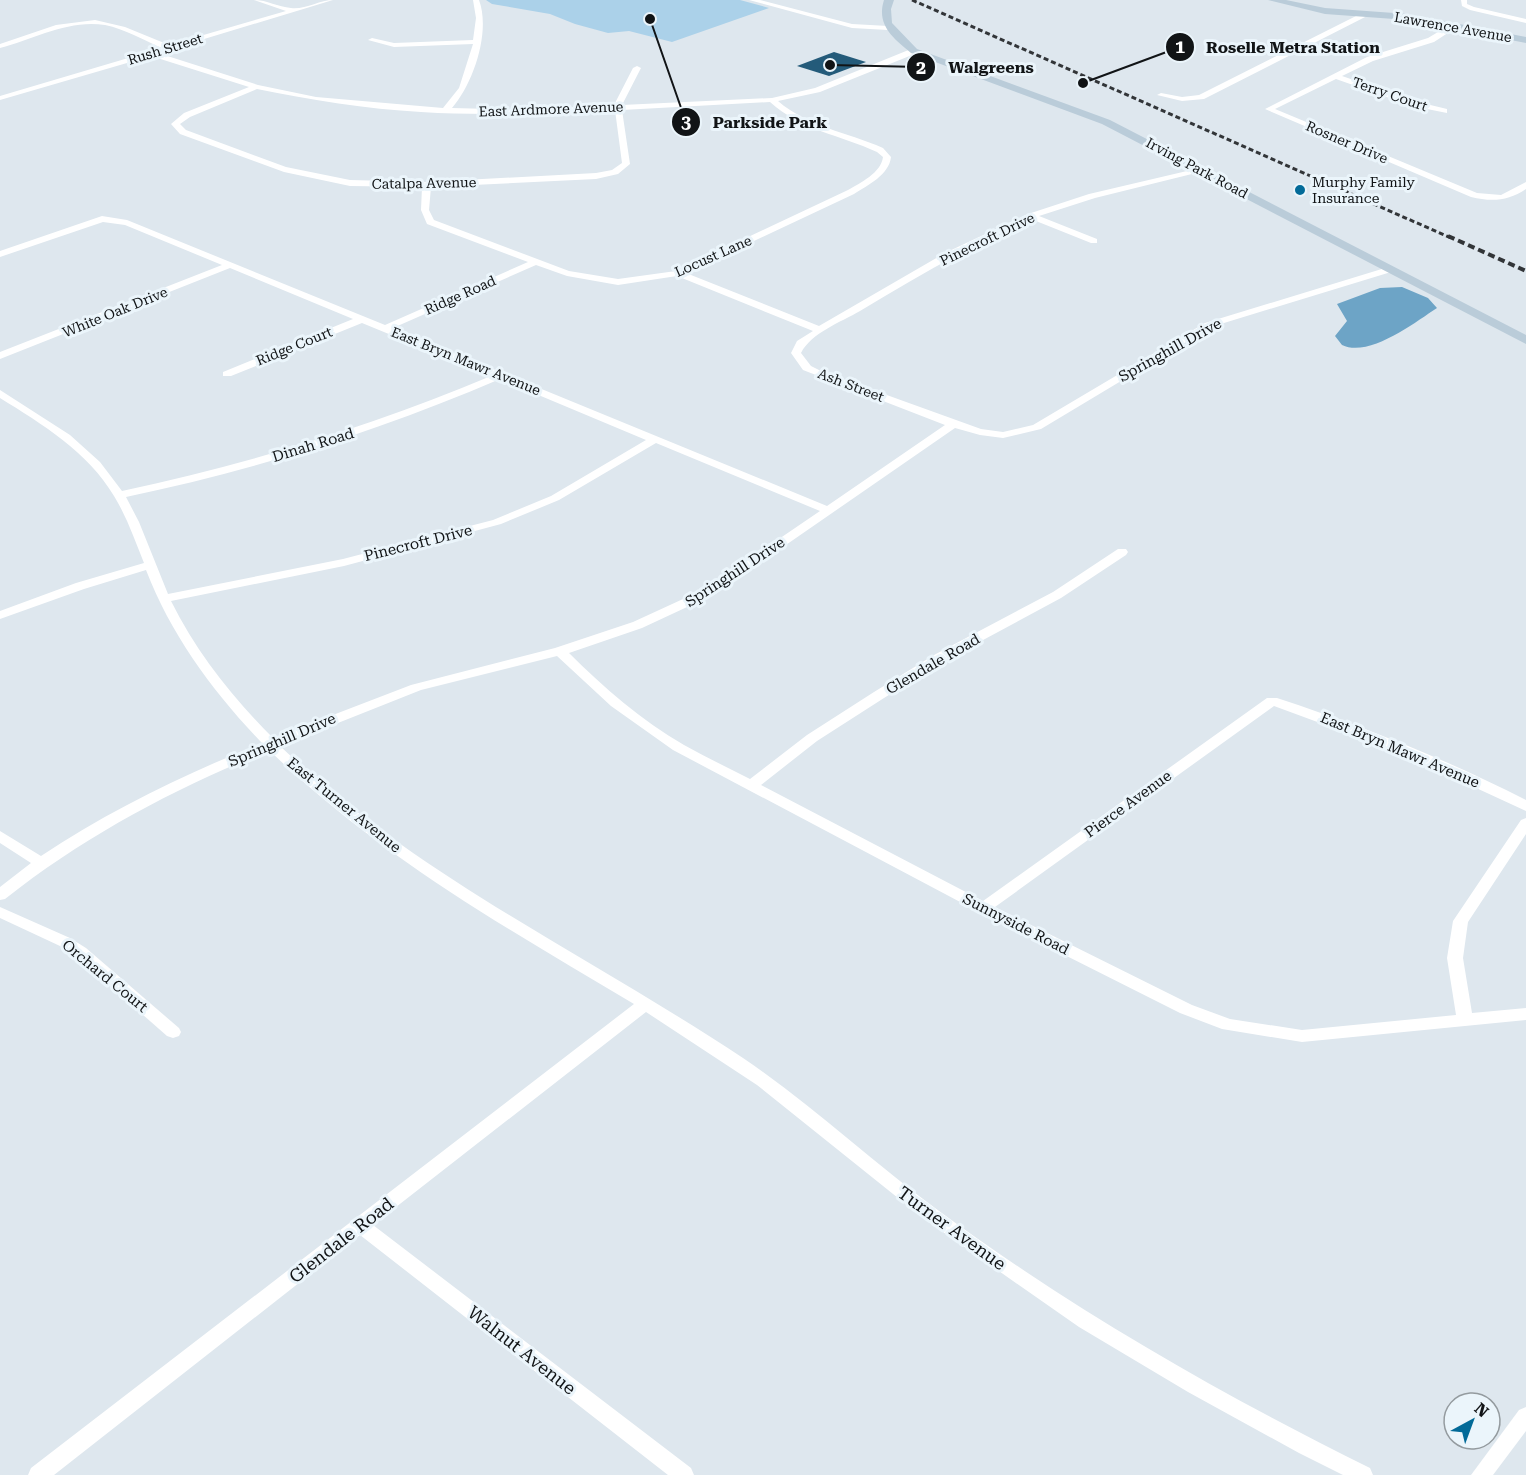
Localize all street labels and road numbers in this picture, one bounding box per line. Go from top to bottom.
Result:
street label: Lawrence Avenue [1393,9,1513,45]
street label: Rush Street [126,30,204,68]
street label: Terry Court [1350,74,1430,114]
street label: East Ardmore Avenue [478,98,624,120]
street label: Rosner Drive [1304,118,1391,167]
street label: Irving Park Road [1143,134,1251,202]
street label: Catalpa Avenue [371,174,477,192]
street label: Pinecroft Drive [937,209,1037,269]
street label: Locust Lane [672,232,754,280]
street label: Ridge Road [422,272,498,318]
street label: White Oak Drive [60,284,170,340]
street label: Springhill Drive [1115,314,1225,386]
street label: Ridge Court [254,323,334,369]
street label: East Bryn Mawr Avenue [389,324,543,398]
street label: Ash Street [816,365,886,405]
street label: Dinah Road [270,424,356,466]
street label: Pinecroft Drive [362,521,474,565]
street label: Springhill Drive [682,533,788,611]
street label: Glendale Road [883,630,983,698]
street label: East Bryn Mawr Avenue [1318,708,1482,792]
street label: Springhill Drive [226,709,338,771]
street label: East Turner Avenue [283,754,405,856]
street label: Pierce Avenue [1081,766,1175,842]
street label: Sunnyside Road [960,889,1073,959]
street label: Orchard Court [59,936,152,1016]
street label: Turner Avenue [894,1182,1010,1274]
street label: Glendale Road [285,1193,398,1287]
street label: Walnut Avenue [464,1301,580,1399]

